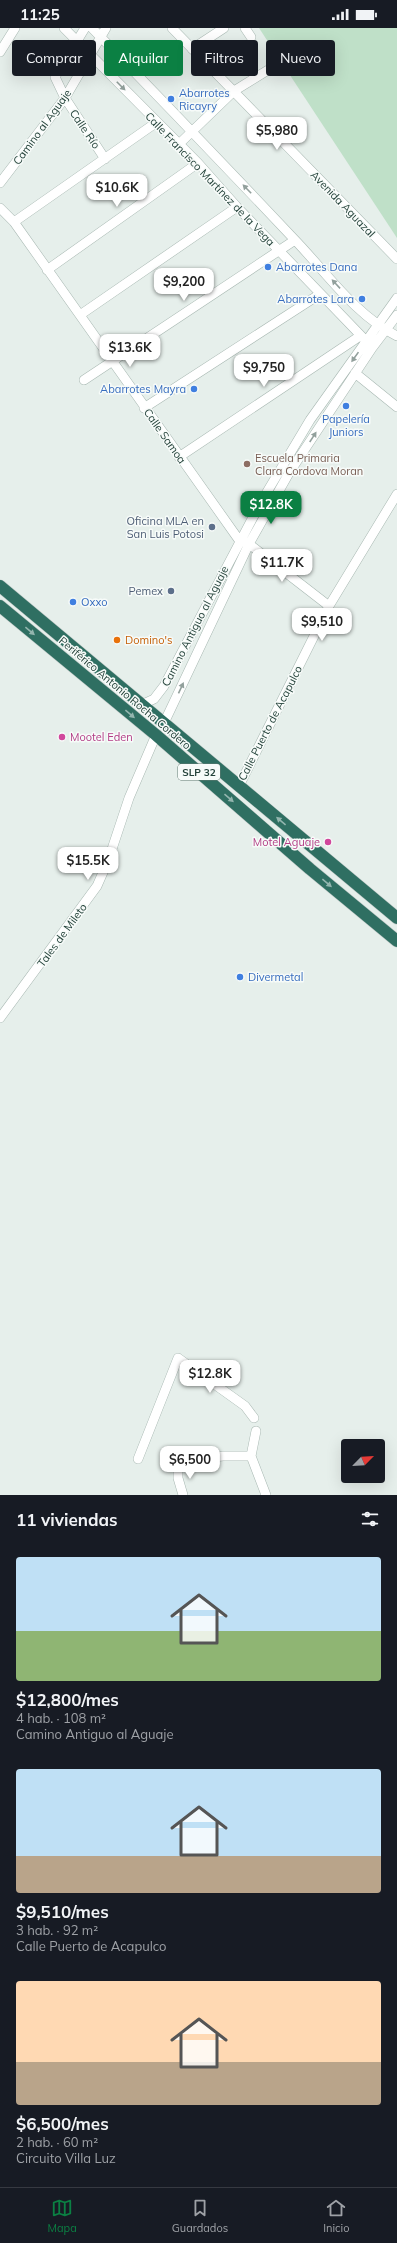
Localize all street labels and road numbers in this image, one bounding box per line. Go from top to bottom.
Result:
street label: Camino al Aguaje [10,86,74,168]
street label: Calle Río [67,107,103,151]
street label: Calle Francisco Martínez de la Vega [142,109,278,249]
street label: Avenida Aguazal [308,168,378,240]
street label: Calle Samoa [141,406,189,466]
street label: Camino Antiguo al Aguaje [159,563,231,689]
street label: Periférico Antonio Rocha Cordero [56,634,194,752]
street label: Calle Puerto de Acapulco [235,663,305,783]
road number: SLP 32 [178,764,220,780]
street label: Tales de Mileto [34,900,90,970]

